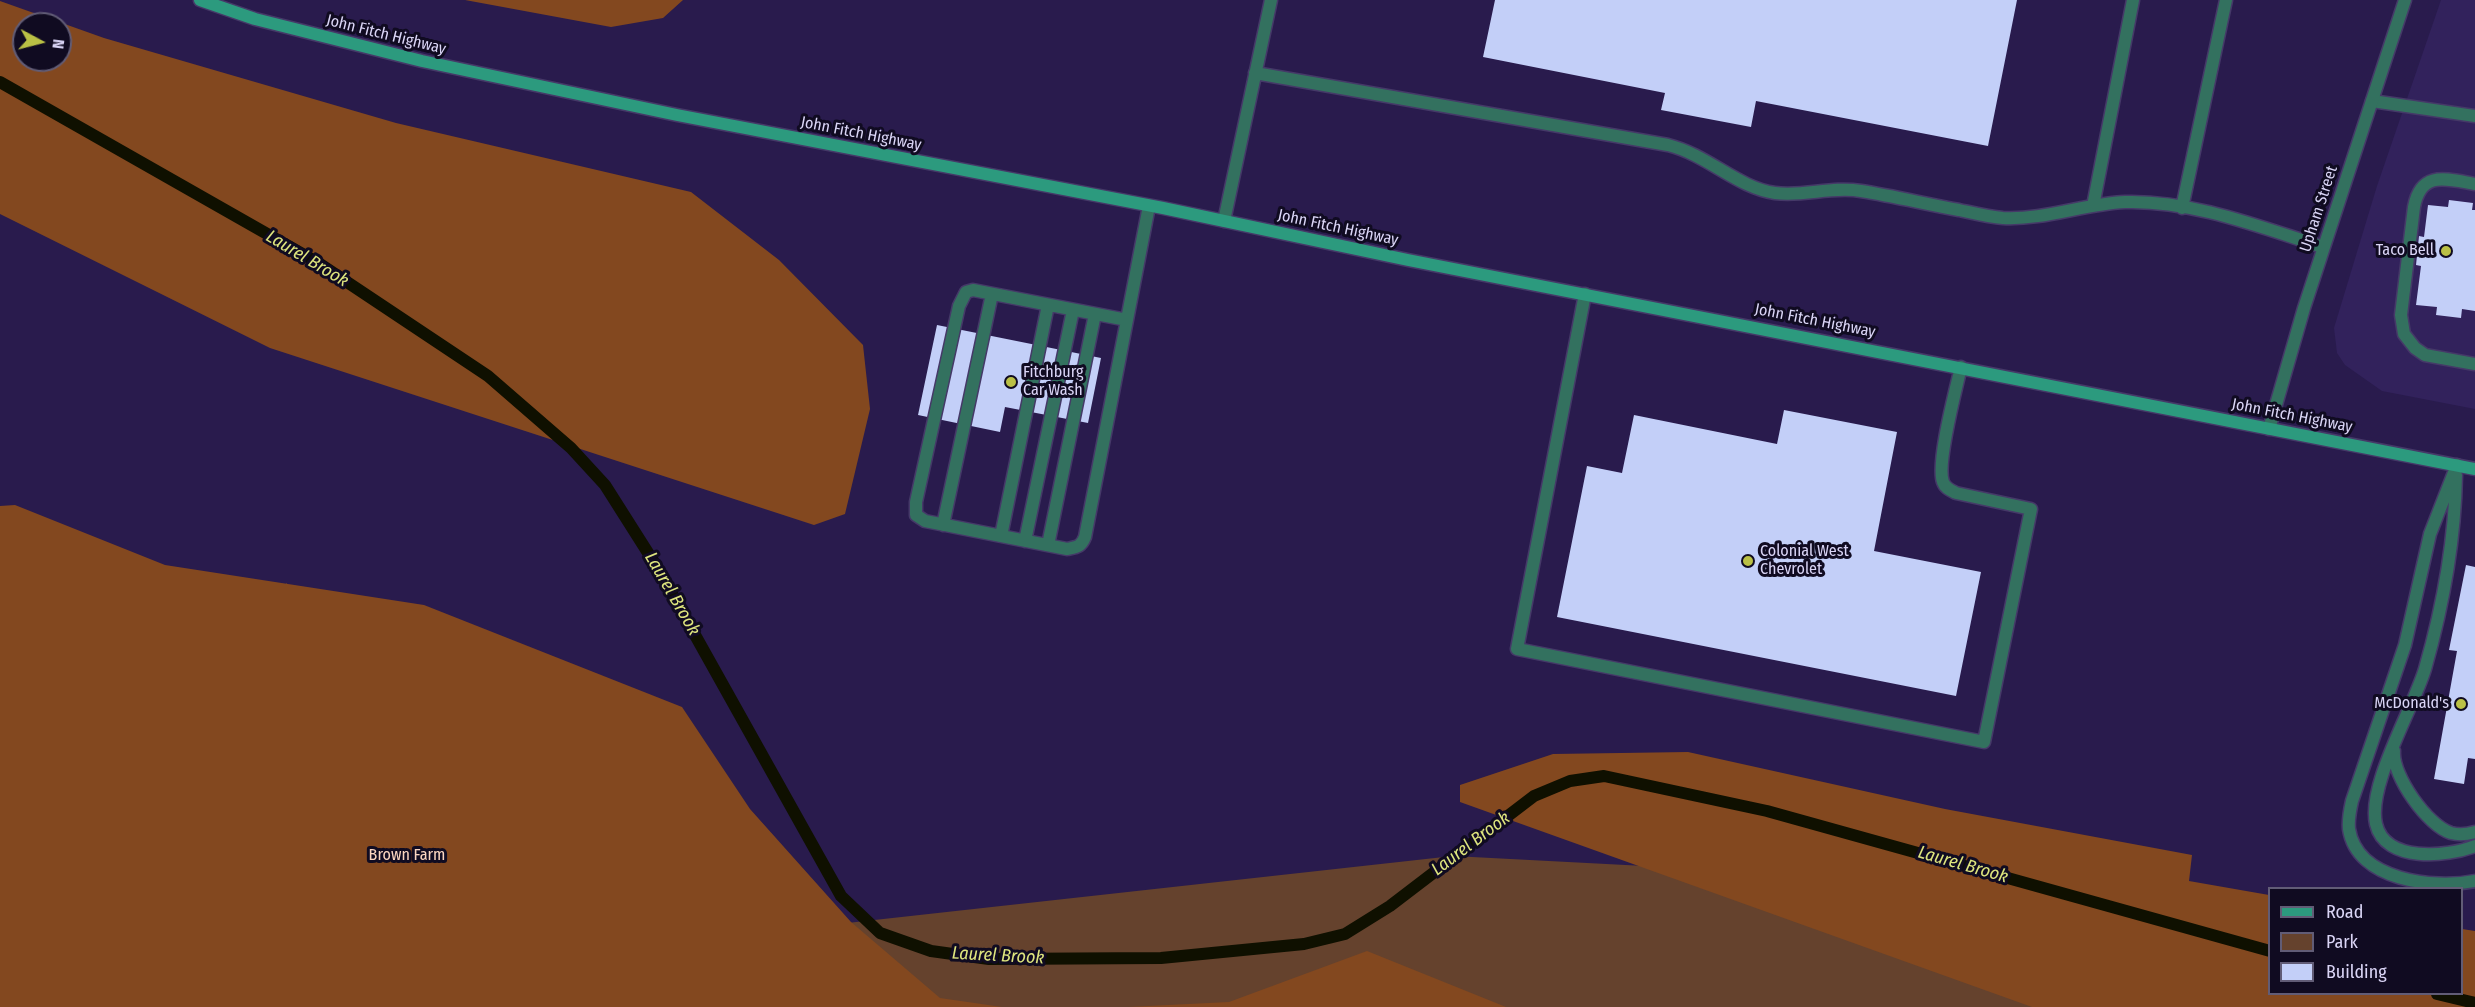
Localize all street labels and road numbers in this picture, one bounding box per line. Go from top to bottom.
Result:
street label: John Fitch Highway [324,11,448,59]
street label: John Fitch Highway [799,113,923,155]
street label: Upham Street [2296,163,2342,255]
street label: John Fitch Highway [1276,206,1400,250]
street label: John Fitch Highway [1753,300,1877,342]
street label: John Fitch Highway [2230,395,2354,437]

